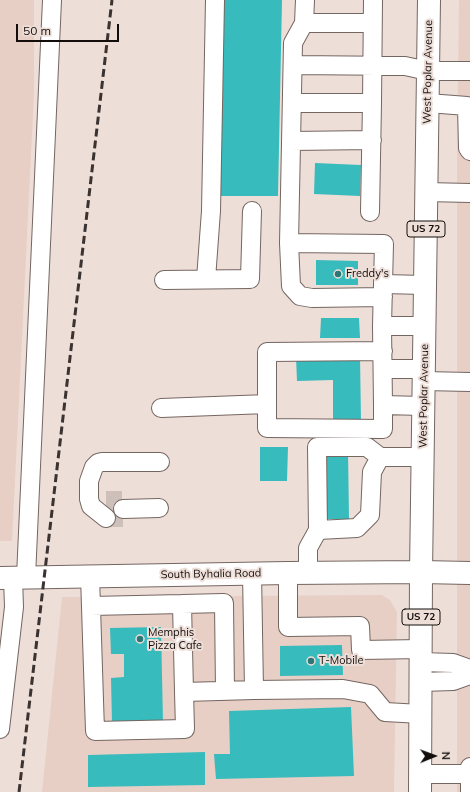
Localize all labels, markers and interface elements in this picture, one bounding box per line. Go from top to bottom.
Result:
scale bar [18,16,121,42]
street label: West Poplar Avenue [420,20,436,124]
text: 50 m [23,23,51,38]
road number: US 72 [407,221,445,237]
place label: Freddy's [346,267,389,281]
marker: Freddy's [333,269,343,279]
street label: West Poplar Avenue [416,344,432,448]
street label: South Byhalia Road [161,567,261,581]
road number: US 72 [402,609,440,625]
place label: Memphis Pizza Cafe [148,626,202,652]
marker: Memphis Pizza Cafe [135,634,145,644]
place label: T-Mobile [319,654,363,668]
marker: T-Mobile [306,656,316,666]
north arrow [414,736,454,776]
text: N [439,752,453,760]

